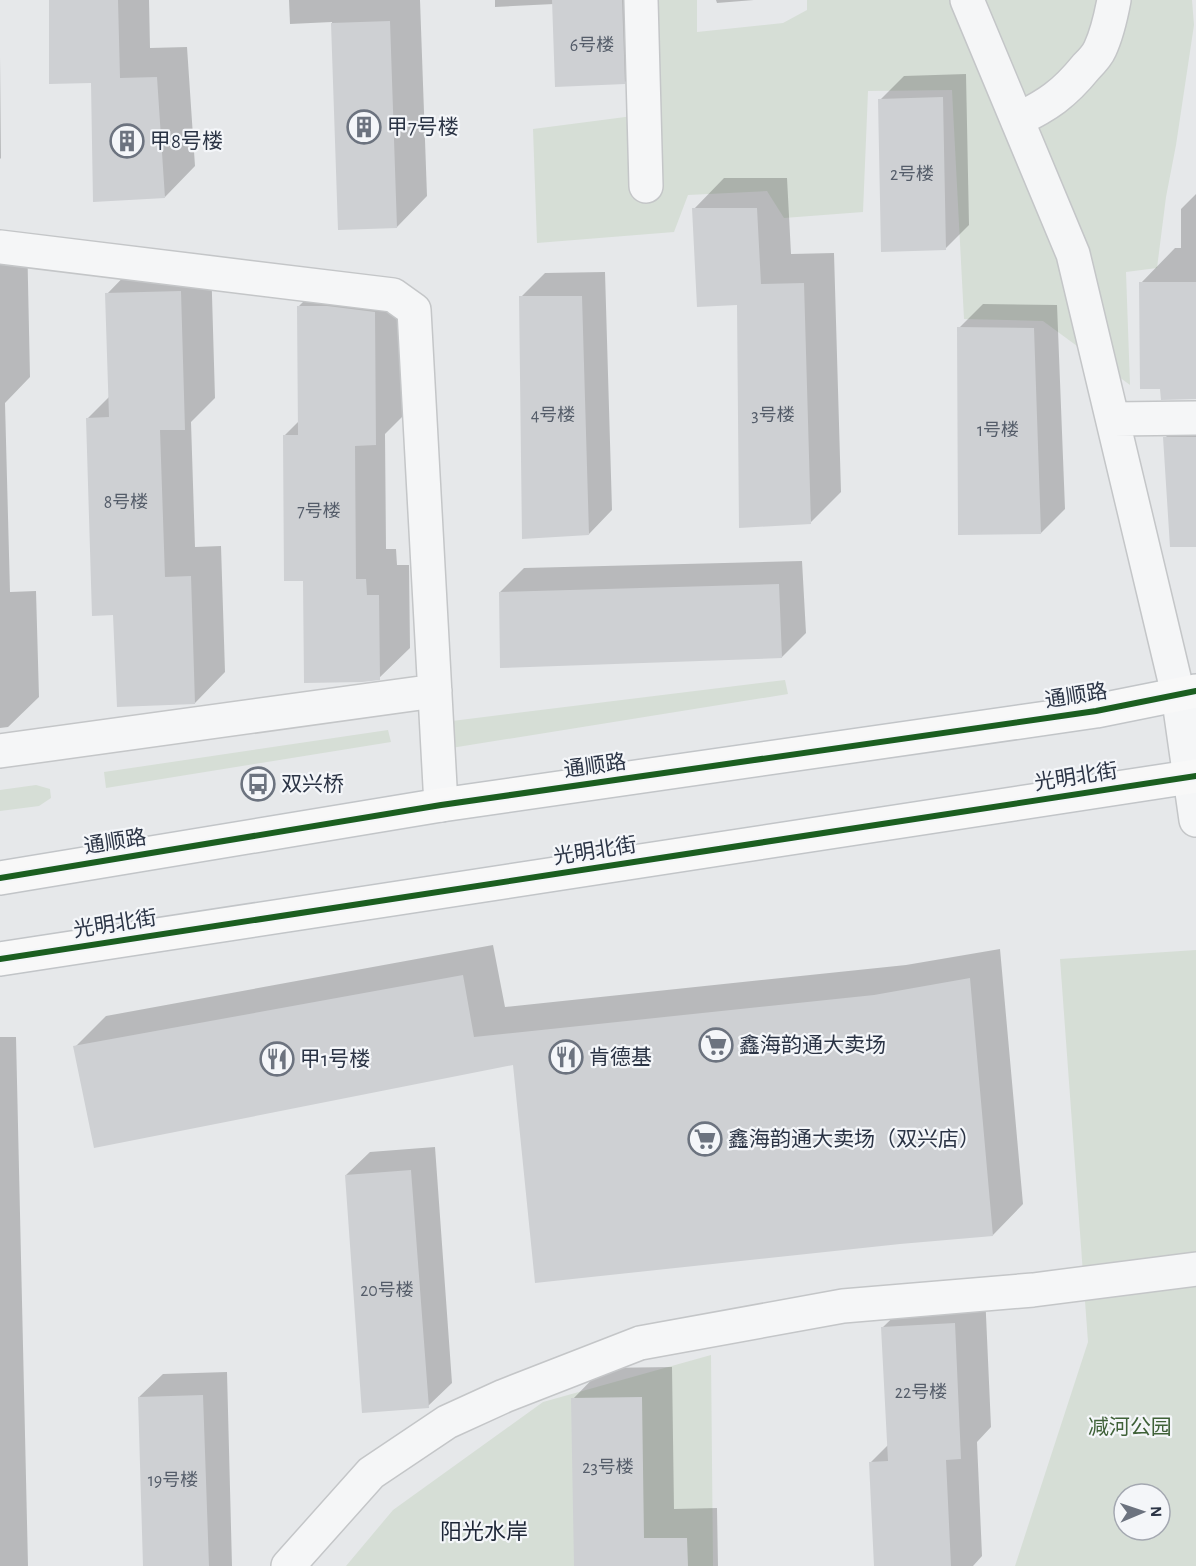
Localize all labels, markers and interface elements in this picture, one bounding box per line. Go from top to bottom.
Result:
house number: 6号楼 [570,35,614,55]
building icon: 甲7号楼 [346,109,382,145]
place label: 甲7号楼 [387,116,459,138]
building icon: 甲8号楼 [109,123,145,159]
place label: 甲8号楼 [150,130,223,152]
house number: 2号楼 [890,164,934,184]
house number: 4号楼 [531,405,575,425]
house number: 3号楼 [751,405,795,425]
house number: 1号楼 [977,420,1019,440]
house number: 8号楼 [104,492,148,512]
house number: 7号楼 [297,501,341,521]
street label: 通顺路 [1043,680,1109,711]
street label: 通顺路 [562,750,628,781]
street label: 光明北街 [1033,759,1119,794]
bus stop icon: 双兴桥 [240,766,276,802]
place label: 双兴桥 [281,773,344,795]
street label: 通顺路 [82,826,148,857]
street label: 光明北街 [552,833,638,868]
street label: 光明北街 [72,906,158,941]
supermarket icon: 鑫海韵通大卖场 [698,1027,734,1063]
place label: 鑫海韵通大卖场 [739,1034,886,1056]
restaurant icon: 肯德基 [548,1039,584,1075]
restaurant icon: 甲1号楼 [259,1041,295,1077]
place label: 肯德基 [589,1046,652,1068]
place label: 甲1号楼 [300,1048,370,1070]
supermarket icon: 鑫海韵通大卖场（双兴店） [687,1121,723,1157]
place label: 鑫海韵通大卖场（双兴店） [728,1128,980,1150]
house number: 20号楼 [360,1280,414,1300]
house number: 22号楼 [895,1382,947,1402]
park label: 减河公园 [1088,1416,1172,1438]
house number: 23号楼 [582,1457,634,1477]
house number: 19号楼 [148,1470,198,1490]
north arrow [1112,1482,1172,1542]
text: N [1148,1506,1164,1517]
district label: 阳光水岸 [440,1520,528,1543]

